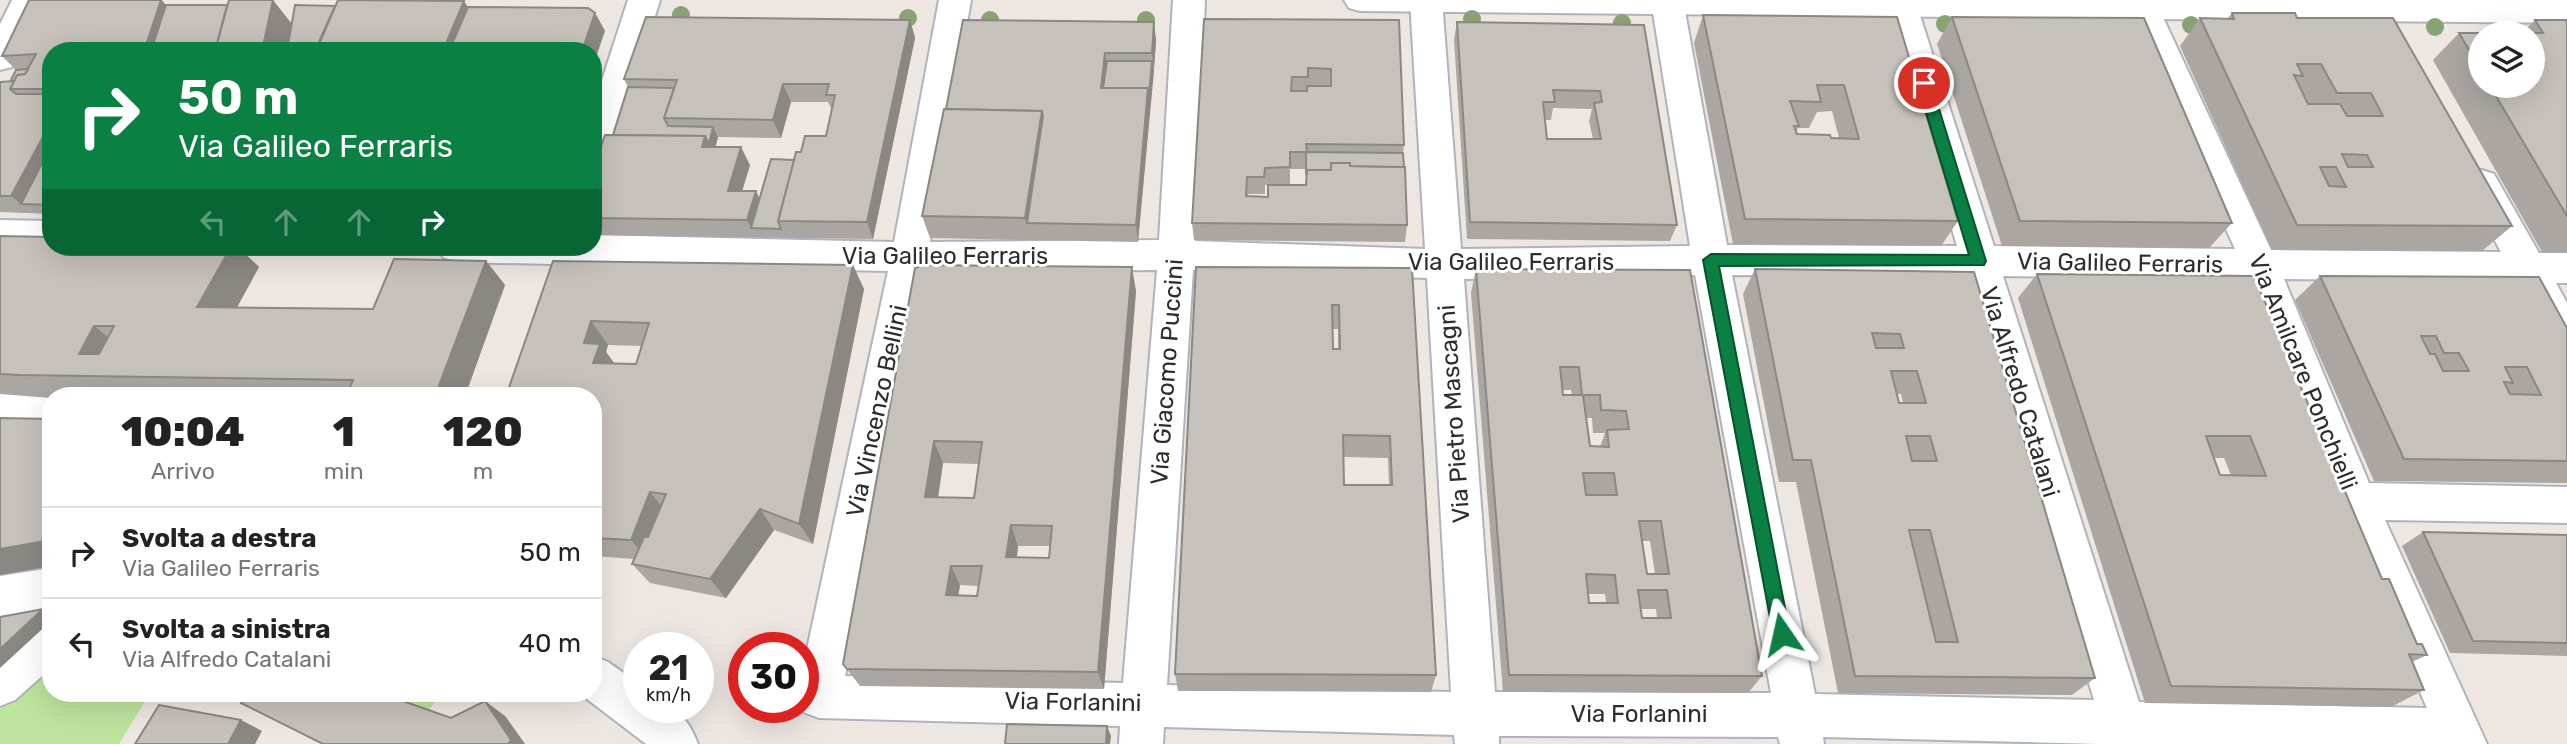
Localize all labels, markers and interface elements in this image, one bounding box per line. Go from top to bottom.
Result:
map controls [2468,21,2545,98]
button: layers [2468,21,2545,98]
pin [1894,53,1954,113]
icon: arrive [1905,64,1943,102]
text: 50 m [178,68,298,126]
icon: right [63,70,154,161]
text: Via Galileo Ferraris [178,127,453,165]
icon: left [194,203,232,241]
icon: ahead [267,203,305,241]
icon: ahead [340,203,378,241]
icon: right [413,203,451,241]
street label: Via Galileo Ferraris [842,242,1048,270]
street label: Via Galileo Ferraris [2017,247,2223,279]
street label: Via Galileo Ferraris [1408,248,1614,276]
street label: Via Amilcare Ponchielli [2243,250,2363,494]
street label: Via Giacomo Puccini [1145,258,1189,486]
street label: Via Alfredo Catalani [1975,283,2065,501]
street label: Via Vincenzo Bellini [841,302,913,520]
street label: Via Pietro Mascagni [1432,304,1476,524]
text: 10:04 [121,407,245,457]
text: 1 [333,407,355,457]
text: 120 [443,407,523,457]
text: Arrivo [151,457,215,485]
text: min [324,457,364,485]
text: m [473,457,493,485]
text: Svolta a destra [122,523,317,554]
icon: right [63,534,101,572]
text: 50 m [520,537,581,568]
text: Via Galileo Ferraris [122,554,320,582]
position arrow [1745,597,1819,671]
text: Svolta a sinistra [122,614,331,645]
icon: left [63,625,101,663]
text: 40 m [519,628,581,659]
speed limit sign: 30 [728,632,819,723]
text: Via Alfredo Catalani [122,645,331,673]
text: 21 [648,647,689,689]
text: km/h [646,684,691,706]
street label: Via Forlanini [1004,687,1142,717]
street label: Via Forlanini [1570,700,1708,728]

